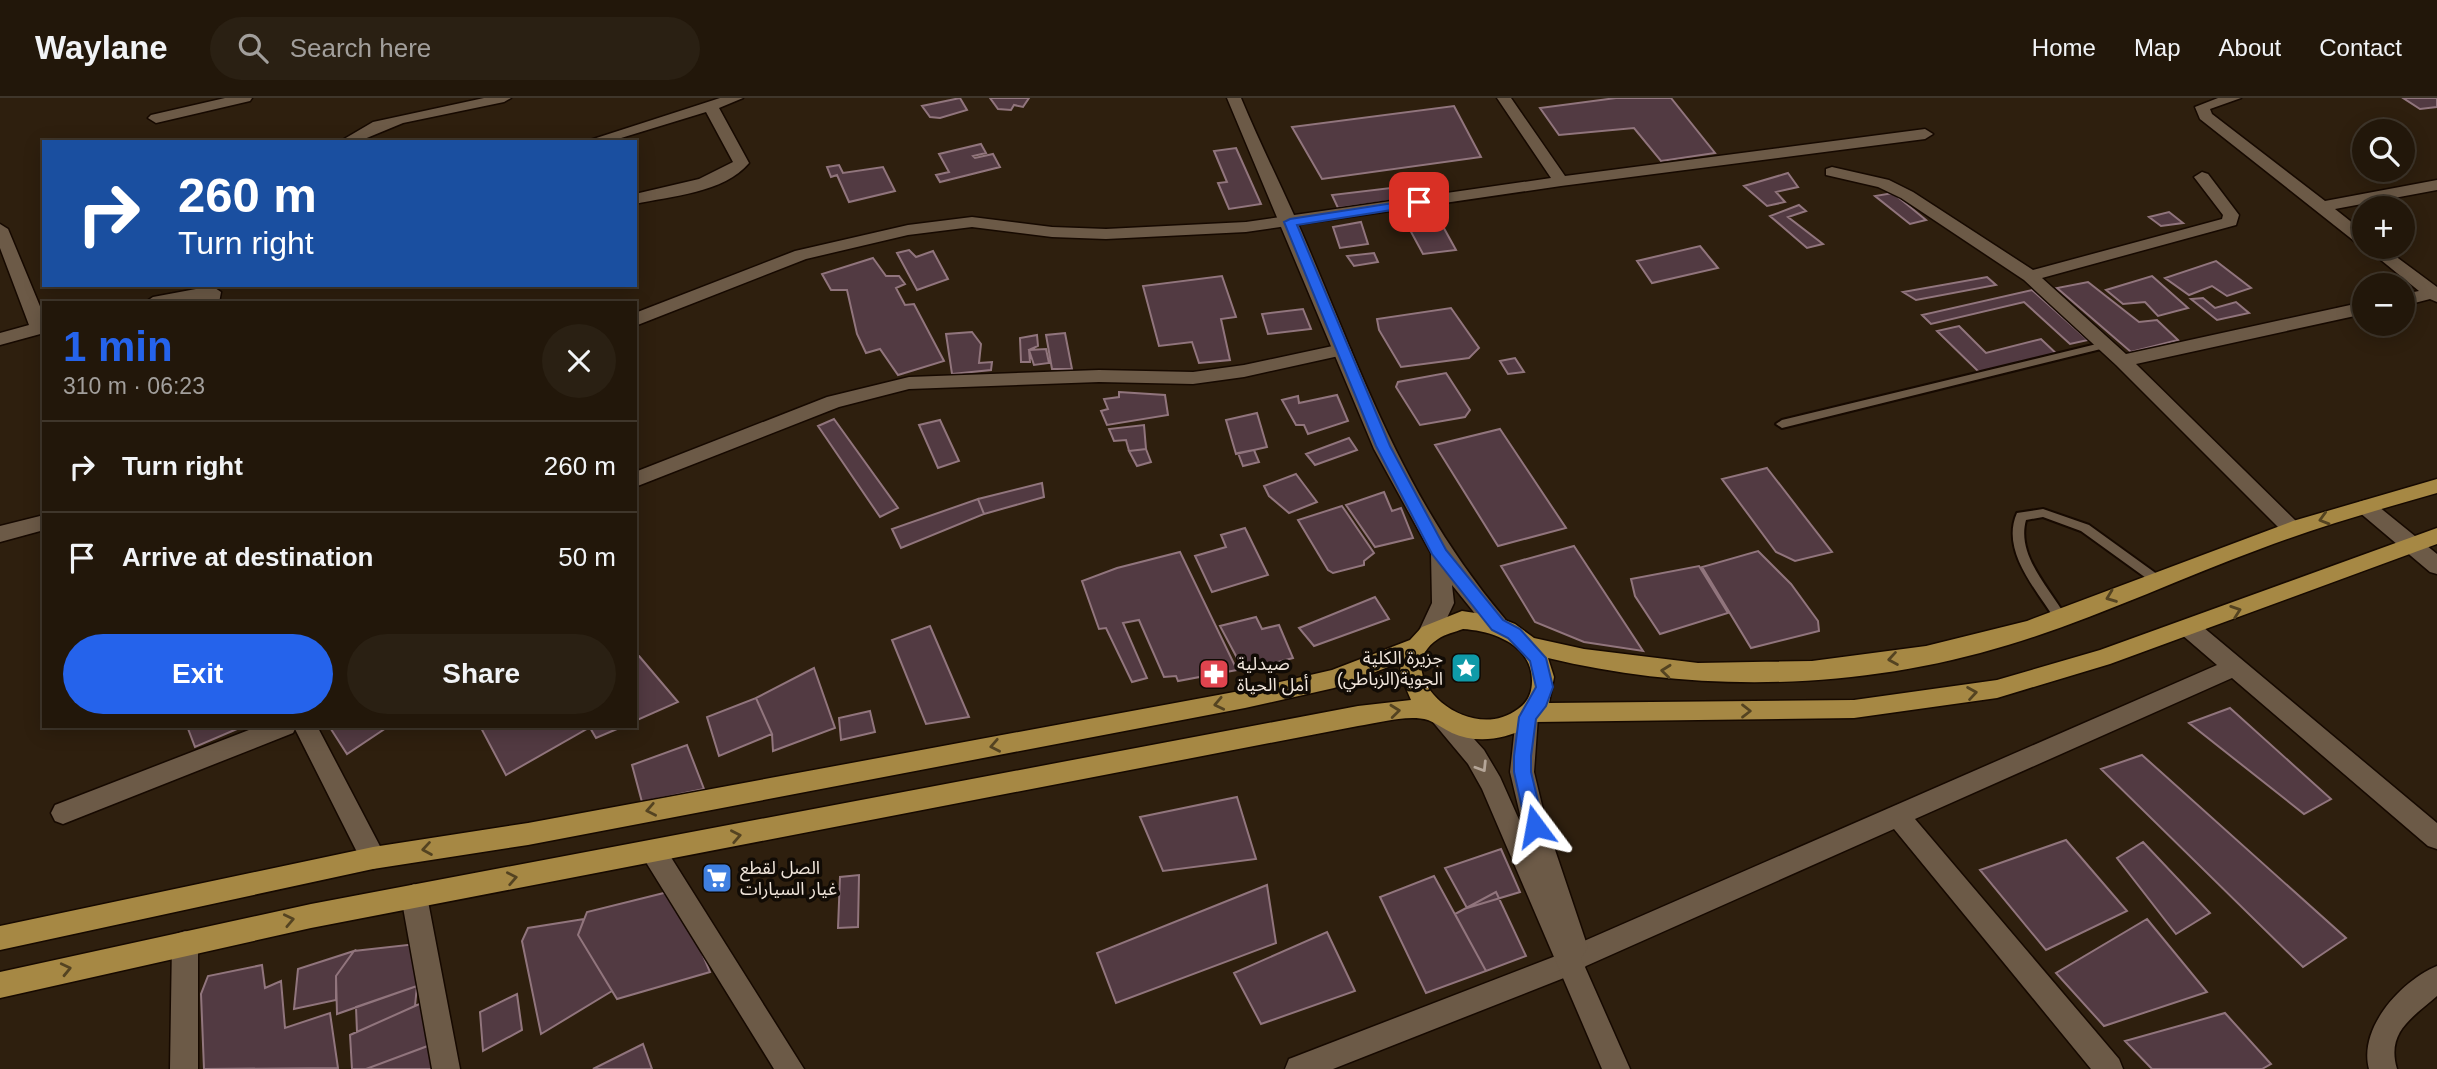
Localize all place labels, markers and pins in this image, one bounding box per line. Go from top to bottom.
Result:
pin [1389,172,1449,232]
place label: جزيرة الكلية الجوية(الزباطي) [1337,648,1443,692]
place icon: جزيرة الكلية الجوية(الزباطي) [1449,651,1483,685]
place label: صيدلية أمل الحياة [1237,654,1309,696]
pharmacy icon: صيدلية أمل الحياة [1197,657,1231,691]
place label: الصل لقطع غيار السيارات [740,858,837,900]
supermarket icon: الصل لقطع غيار السيارات [700,861,734,895]

